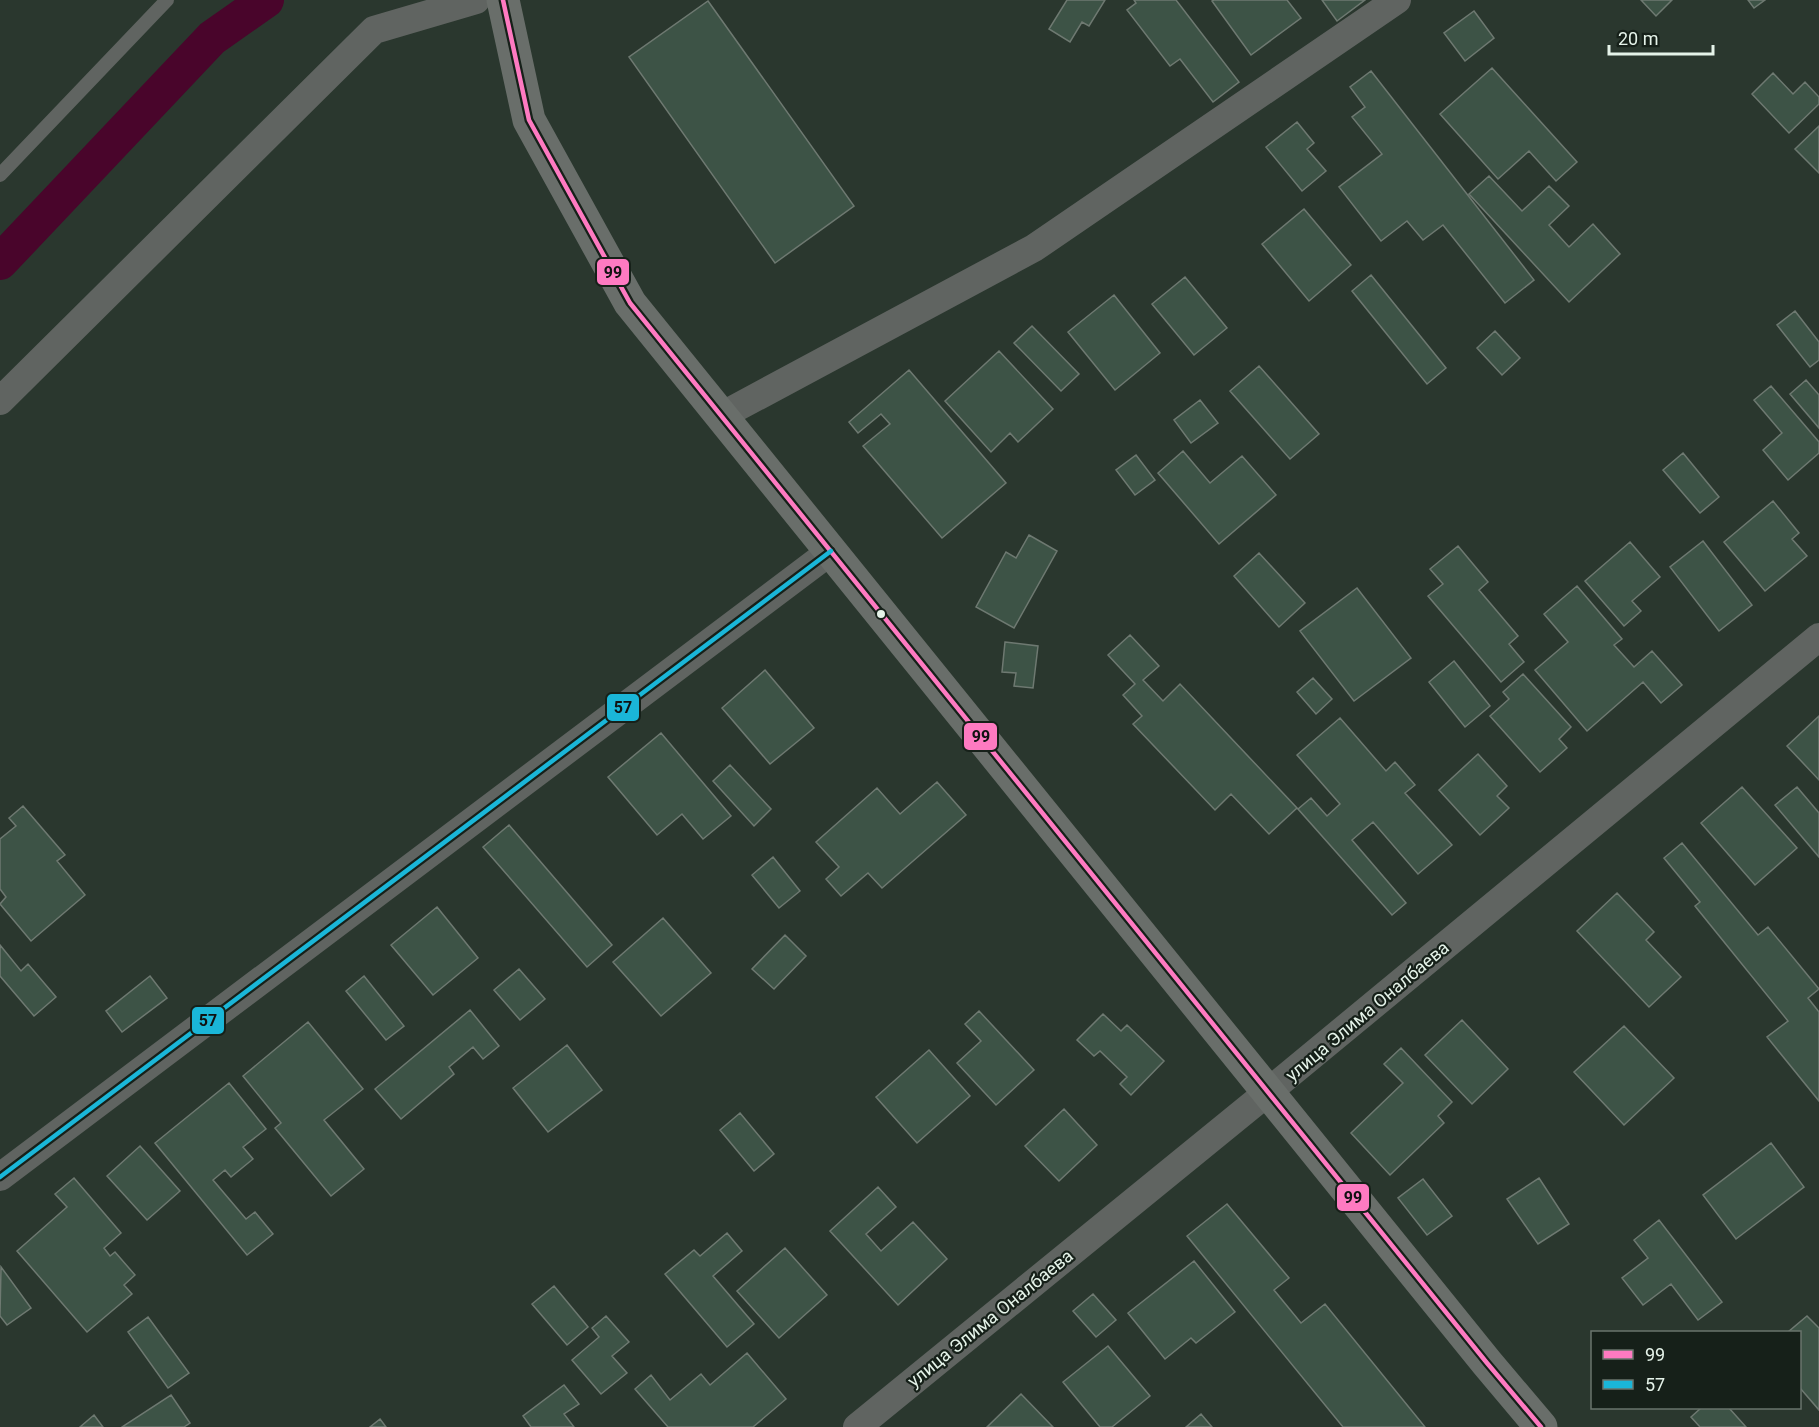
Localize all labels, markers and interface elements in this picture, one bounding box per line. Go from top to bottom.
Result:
scale bar [1609,18,1712,56]
text: 20 m [1618,28,1658,49]
line badge: 99 [596,258,630,286]
text: 99 [604,263,622,282]
unlabelled marker [875,608,887,620]
line badge: 57 [606,693,640,722]
text: 57 [614,698,632,717]
line badge: 99 [963,722,998,751]
text: 99 [972,727,990,746]
street label: улица Элима Оналбаева [1281,937,1453,1085]
line badge: 57 [191,1006,225,1035]
text: 57 [199,1011,217,1030]
line badge: 99 [1336,1183,1370,1212]
text: 99 [1344,1188,1362,1207]
street label: улица Элима Оналбаева [903,1245,1077,1391]
legend [1591,1331,1801,1409]
text: 99 [1645,1344,1665,1365]
text: 57 [1645,1374,1665,1395]

